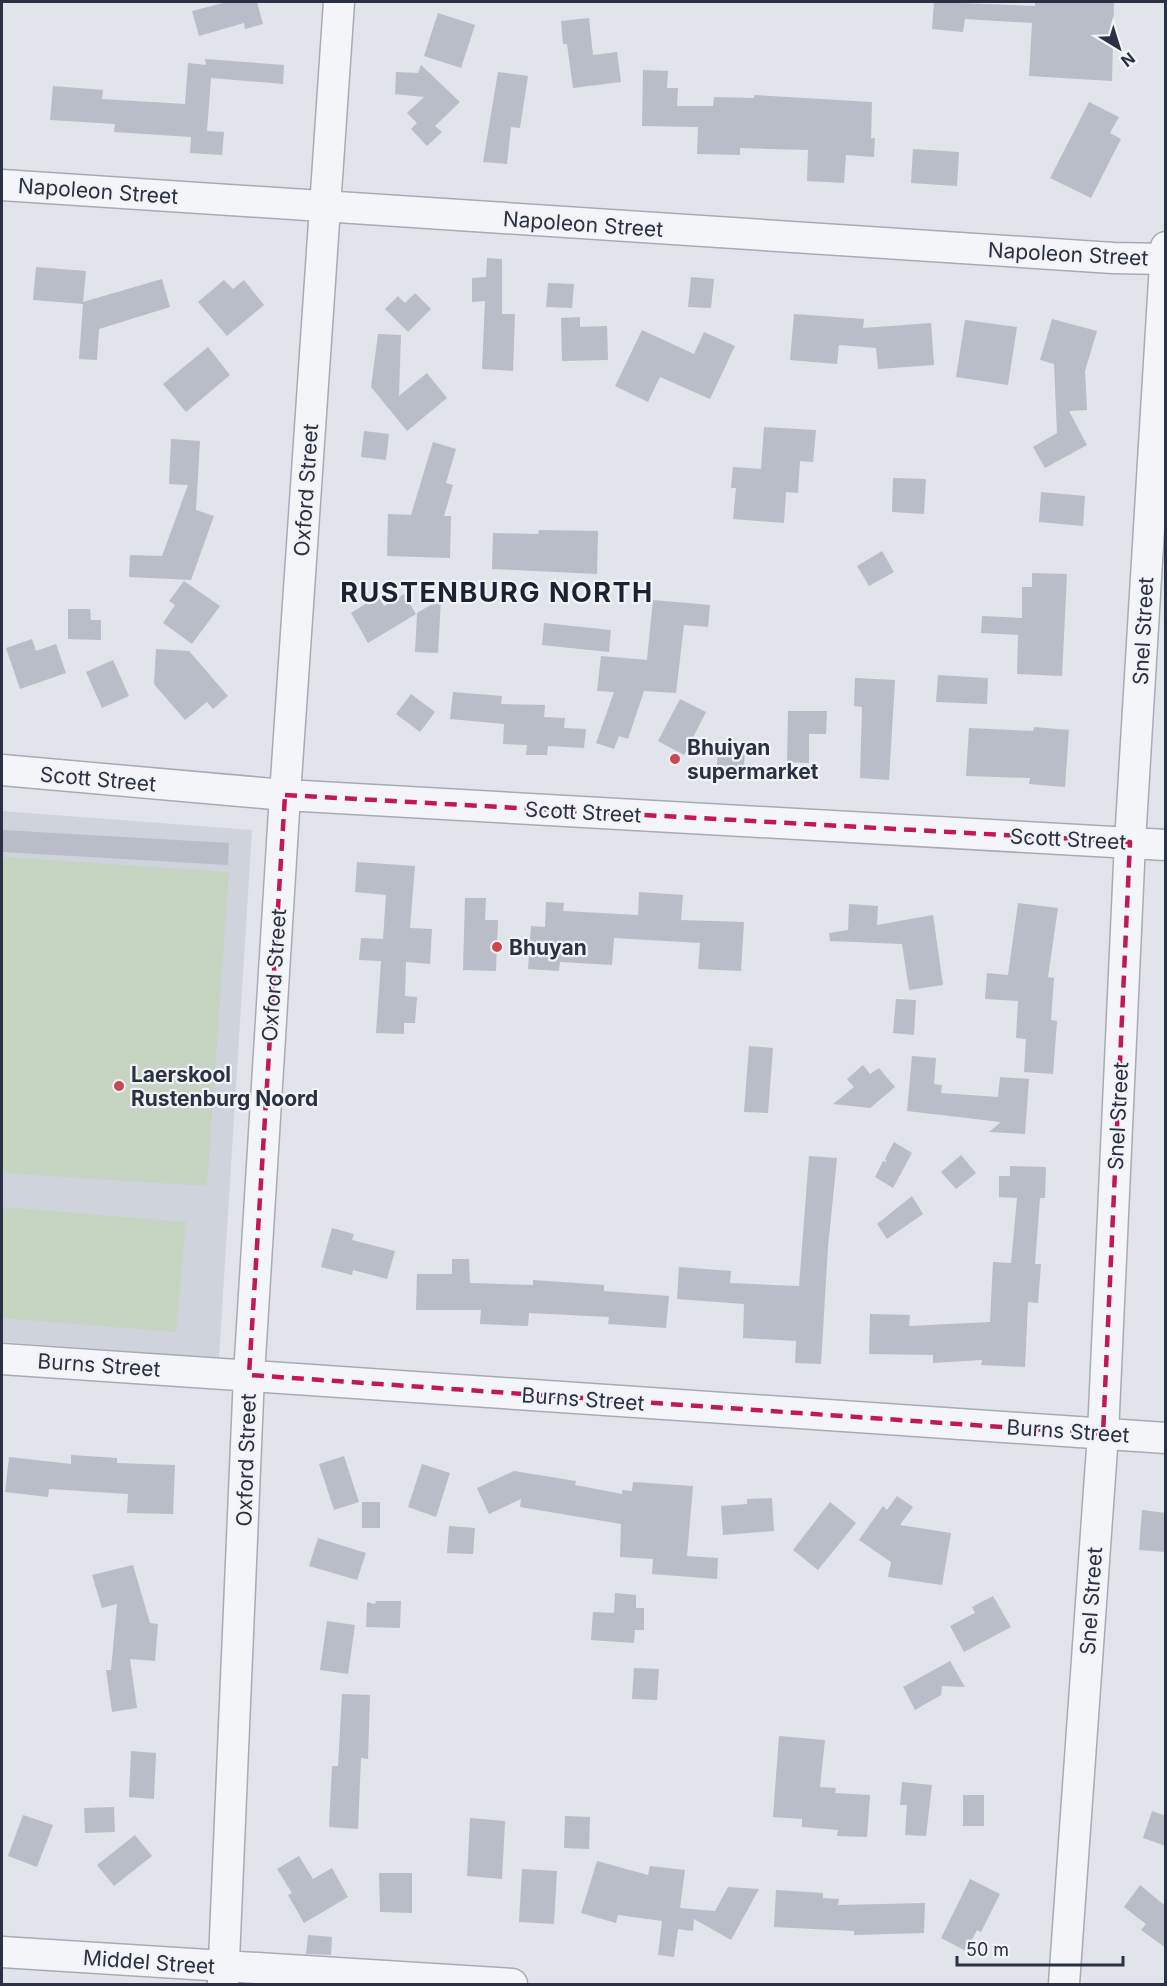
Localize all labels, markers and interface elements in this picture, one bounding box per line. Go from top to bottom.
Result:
north arrow [1089,18,1149,78]
text: N [1117,48,1139,71]
street label: Napoleon Street [17,173,179,209]
street label: Napoleon Street [502,206,664,242]
street label: Napoleon Street [987,237,1149,271]
street label: Oxford Street [289,423,323,557]
district label: RUSTENBURG NORTH [340,576,654,609]
street label: Snel Street [1128,576,1158,686]
place label: Bhuiyan supermarket [687,735,819,784]
marker: Bhuiyan supermarket [668,752,682,766]
street label: Scott Street [39,761,157,797]
street label: Scott Street [524,796,642,828]
street label: Scott Street [1009,823,1127,855]
street label: Oxford Street [257,908,291,1042]
place label: Bhuyan [509,935,587,960]
marker: Bhuyan [490,940,504,954]
street label: Snel Street [1103,1061,1133,1171]
place label: Laerskool Rustenburg Noord [131,1062,318,1111]
marker: Laerskool Rustenburg Noord [112,1079,126,1093]
street label: Burns Street [37,1348,161,1382]
street label: Burns Street [521,1382,645,1416]
street label: Oxford Street [231,1393,261,1527]
street label: Burns Street [1006,1414,1130,1448]
street label: Snel Street [1075,1546,1107,1656]
scale bar [957,1929,1124,1967]
text: 50 m [966,1939,1009,1960]
street label: Middel Street [82,1945,216,1979]

